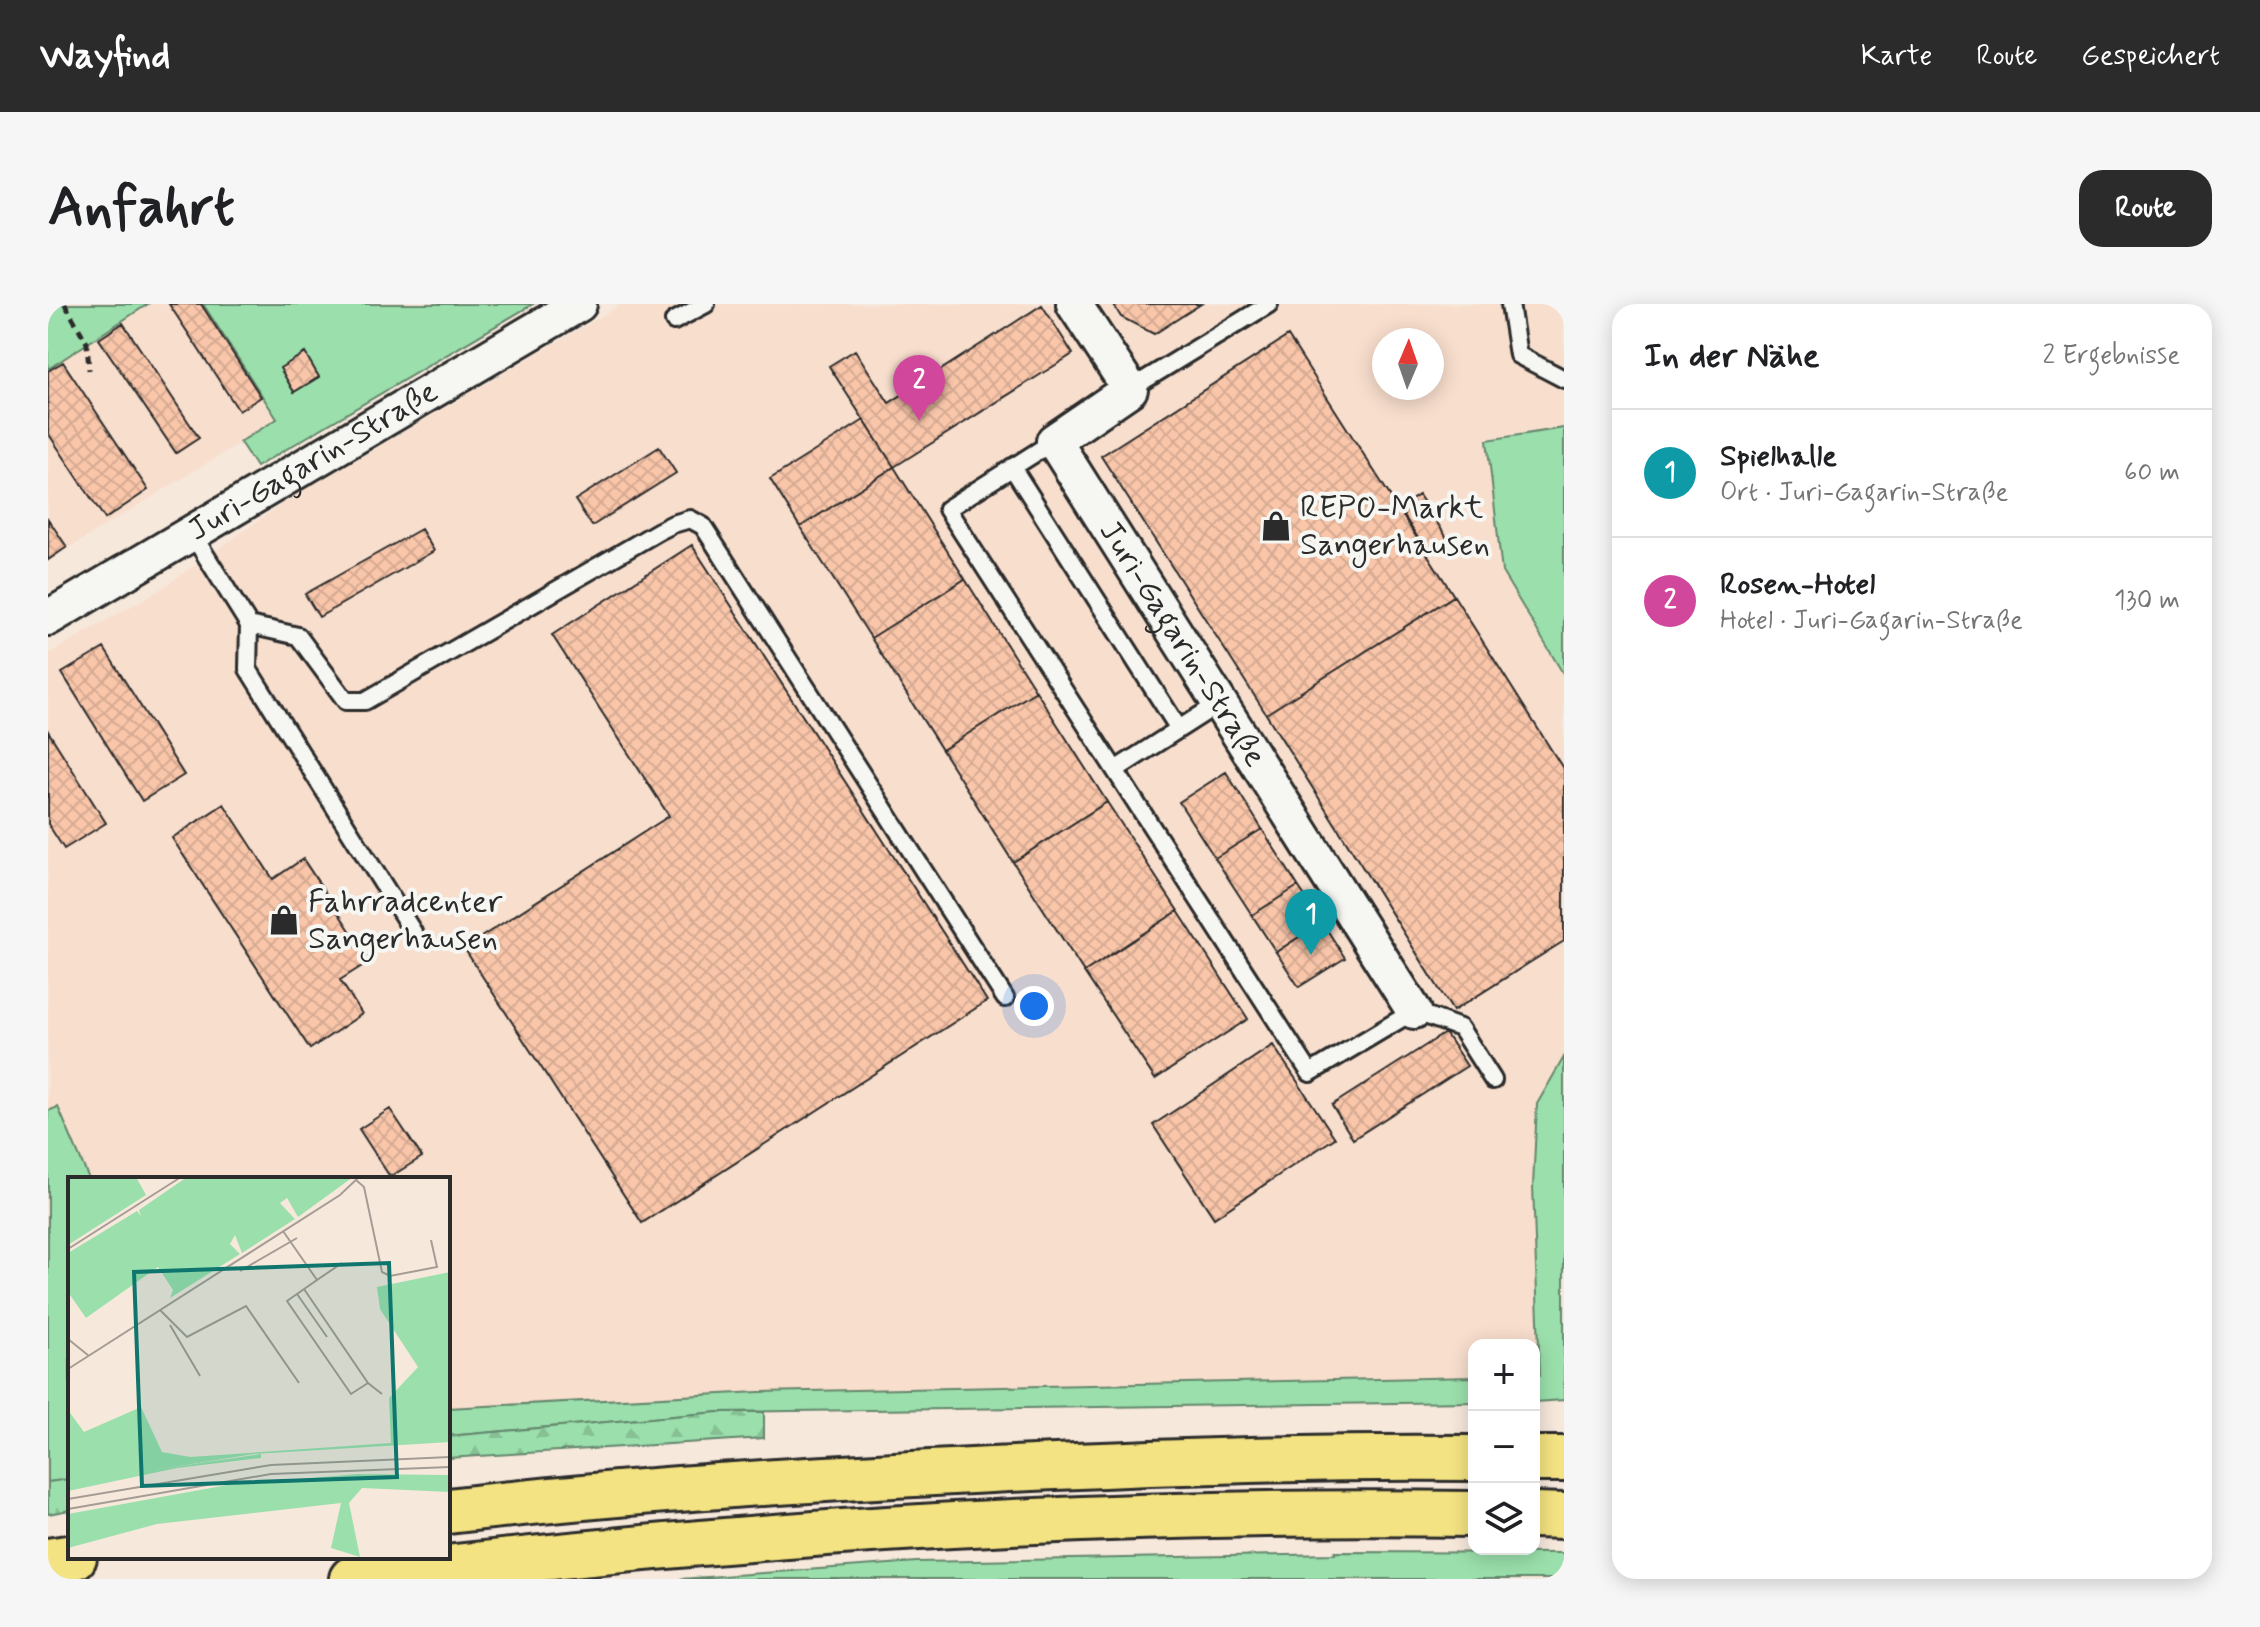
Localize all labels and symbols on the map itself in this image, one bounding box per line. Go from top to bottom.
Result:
north arrow [1372,328,1444,400]
pin: 2 [893,355,945,421]
street label: Juri-Gagarin-Straße [181,371,446,551]
place label: REPO-Markt Sangerhausen [1300,487,1490,568]
shop icon: REPO-Markt Sangerhausen [1259,509,1293,543]
street label: Juri-Gagarin-Straße [1089,513,1276,775]
place label: Fahrradcenter Sangerhausen [308,881,503,962]
pin: 1 [1285,889,1337,955]
shop icon: Fahrradcenter Sangerhausen [267,903,301,937]
your location [1014,986,1054,1026]
inset map [68,1177,450,1559]

